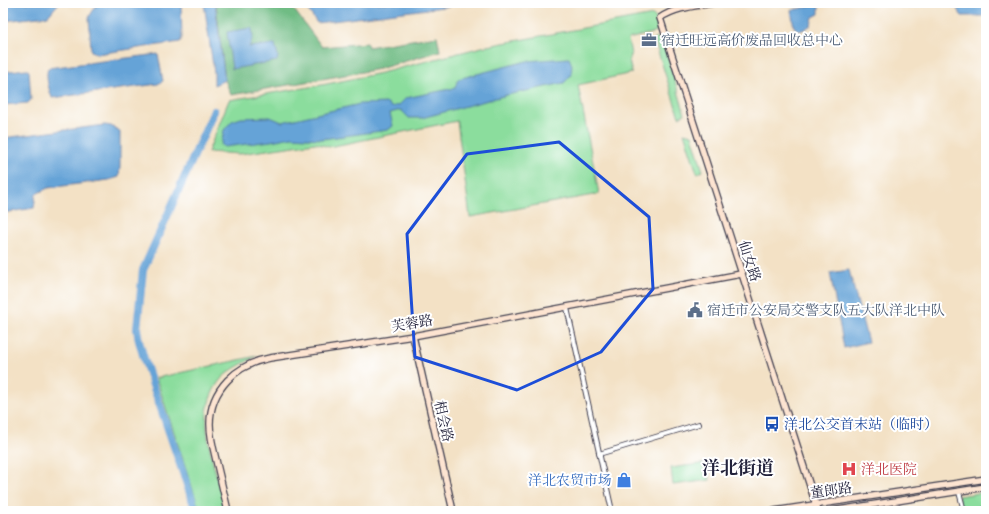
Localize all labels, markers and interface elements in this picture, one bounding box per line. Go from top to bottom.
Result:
office icon: 宿迁旺远高价废品回收总中心 [640,31,658,49]
place label: 宿迁旺远高价废品回收总中心 [661,32,843,52]
street label: 仙女路 [732,239,764,285]
public building icon: 宿迁市公安局交警支队五大队洋北中队 [686,301,704,319]
place label: 宿迁市公安局交警支队五大队洋北中队 [707,302,945,322]
street label: 芙蓉路 [390,311,435,338]
street label: 相会路 [428,399,457,444]
bus stop icon: 洋北公交首末站（临时） [763,415,781,433]
place label: 洋北公交首末站（临时） [784,416,938,436]
district label: 洋北街道 [702,457,774,483]
hospital icon: 洋北医院 [840,460,858,478]
place label: 洋北医院 [861,461,917,481]
shop icon: 洋北农贸市场 [615,471,633,489]
place label: 洋北农贸市场 [528,472,612,492]
street label: 董郎路 [809,479,853,505]

